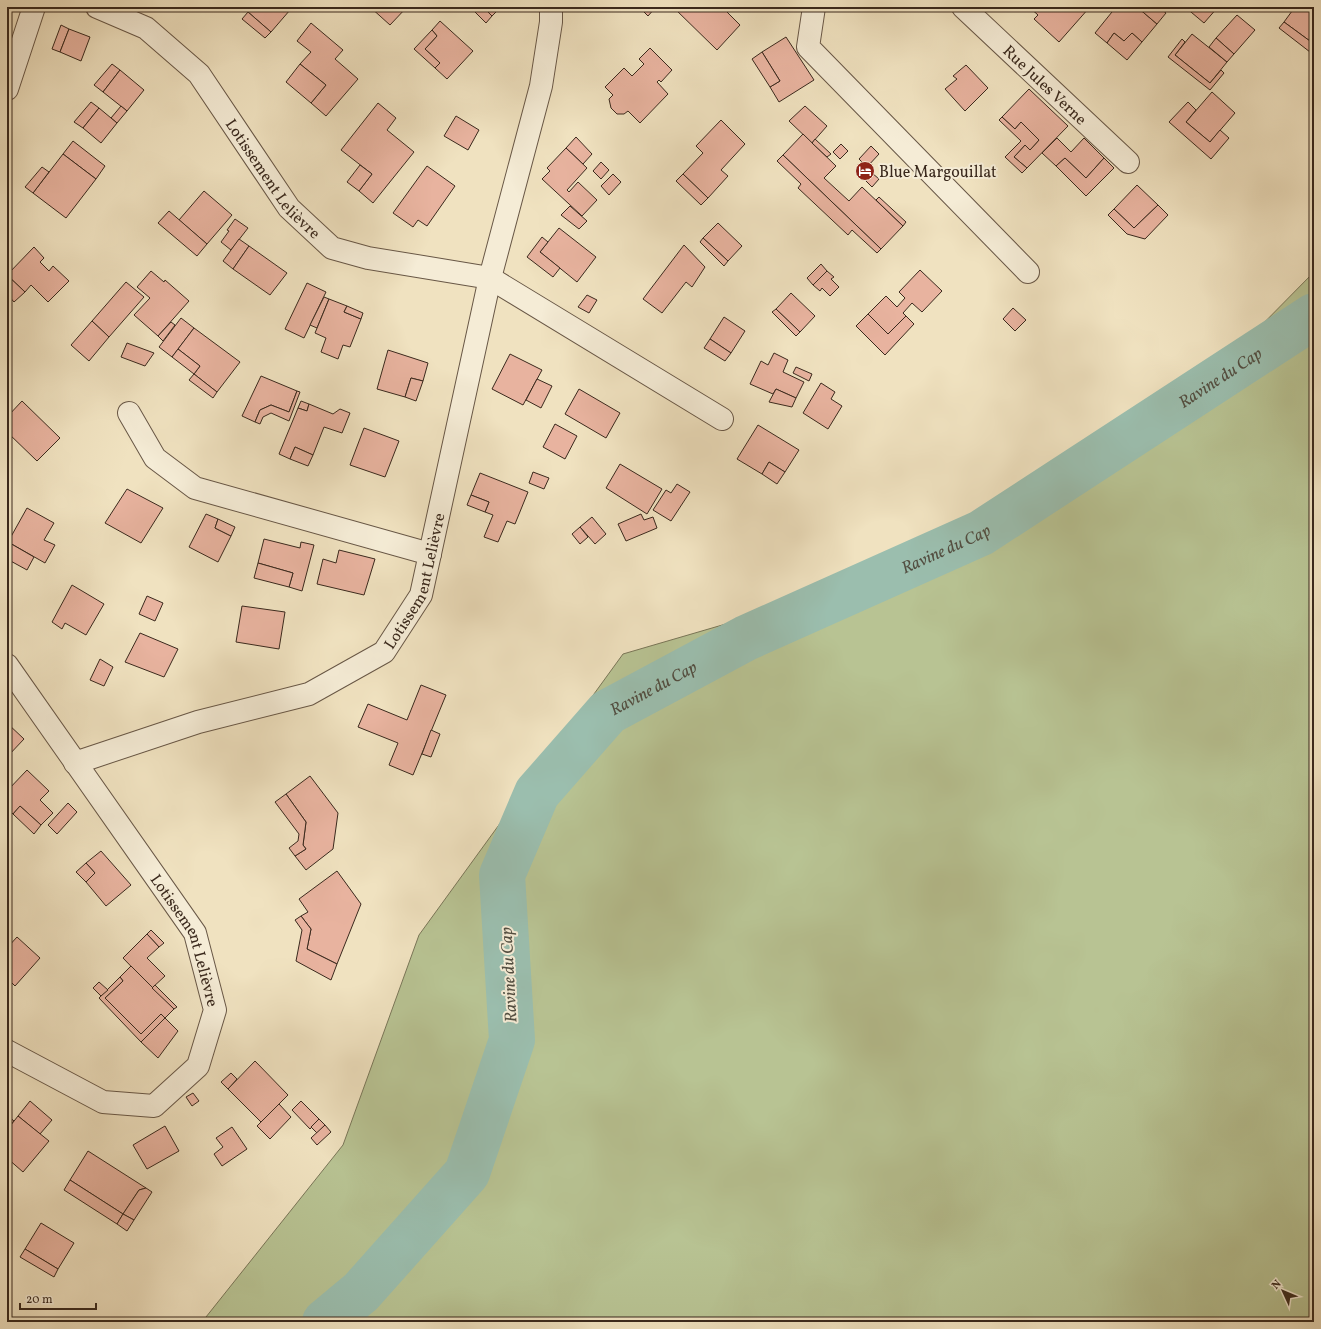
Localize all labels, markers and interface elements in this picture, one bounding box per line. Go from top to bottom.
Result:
street label: Rue Jules Verne [997,41,1091,131]
street label: Lotissement Lelièvre [219,115,324,245]
hotel icon: Blue Margouillat [854,160,876,182]
place label: Blue Margouillat [879,162,997,184]
water label: Ravine du Cap [1174,343,1267,414]
street label: Lotissement Lelièvre [380,511,452,654]
water label: Ravine du Cap [898,520,996,580]
water label: Ravine du Cap [606,656,701,722]
street label: Lotissement Lelièvre [144,870,223,1009]
water label: Ravine du Cap [496,927,523,1023]
north arrow [1263,1271,1303,1311]
text: N [1269,1277,1285,1293]
scale bar [20,1285,96,1311]
text: 20 m [26,1292,53,1308]

